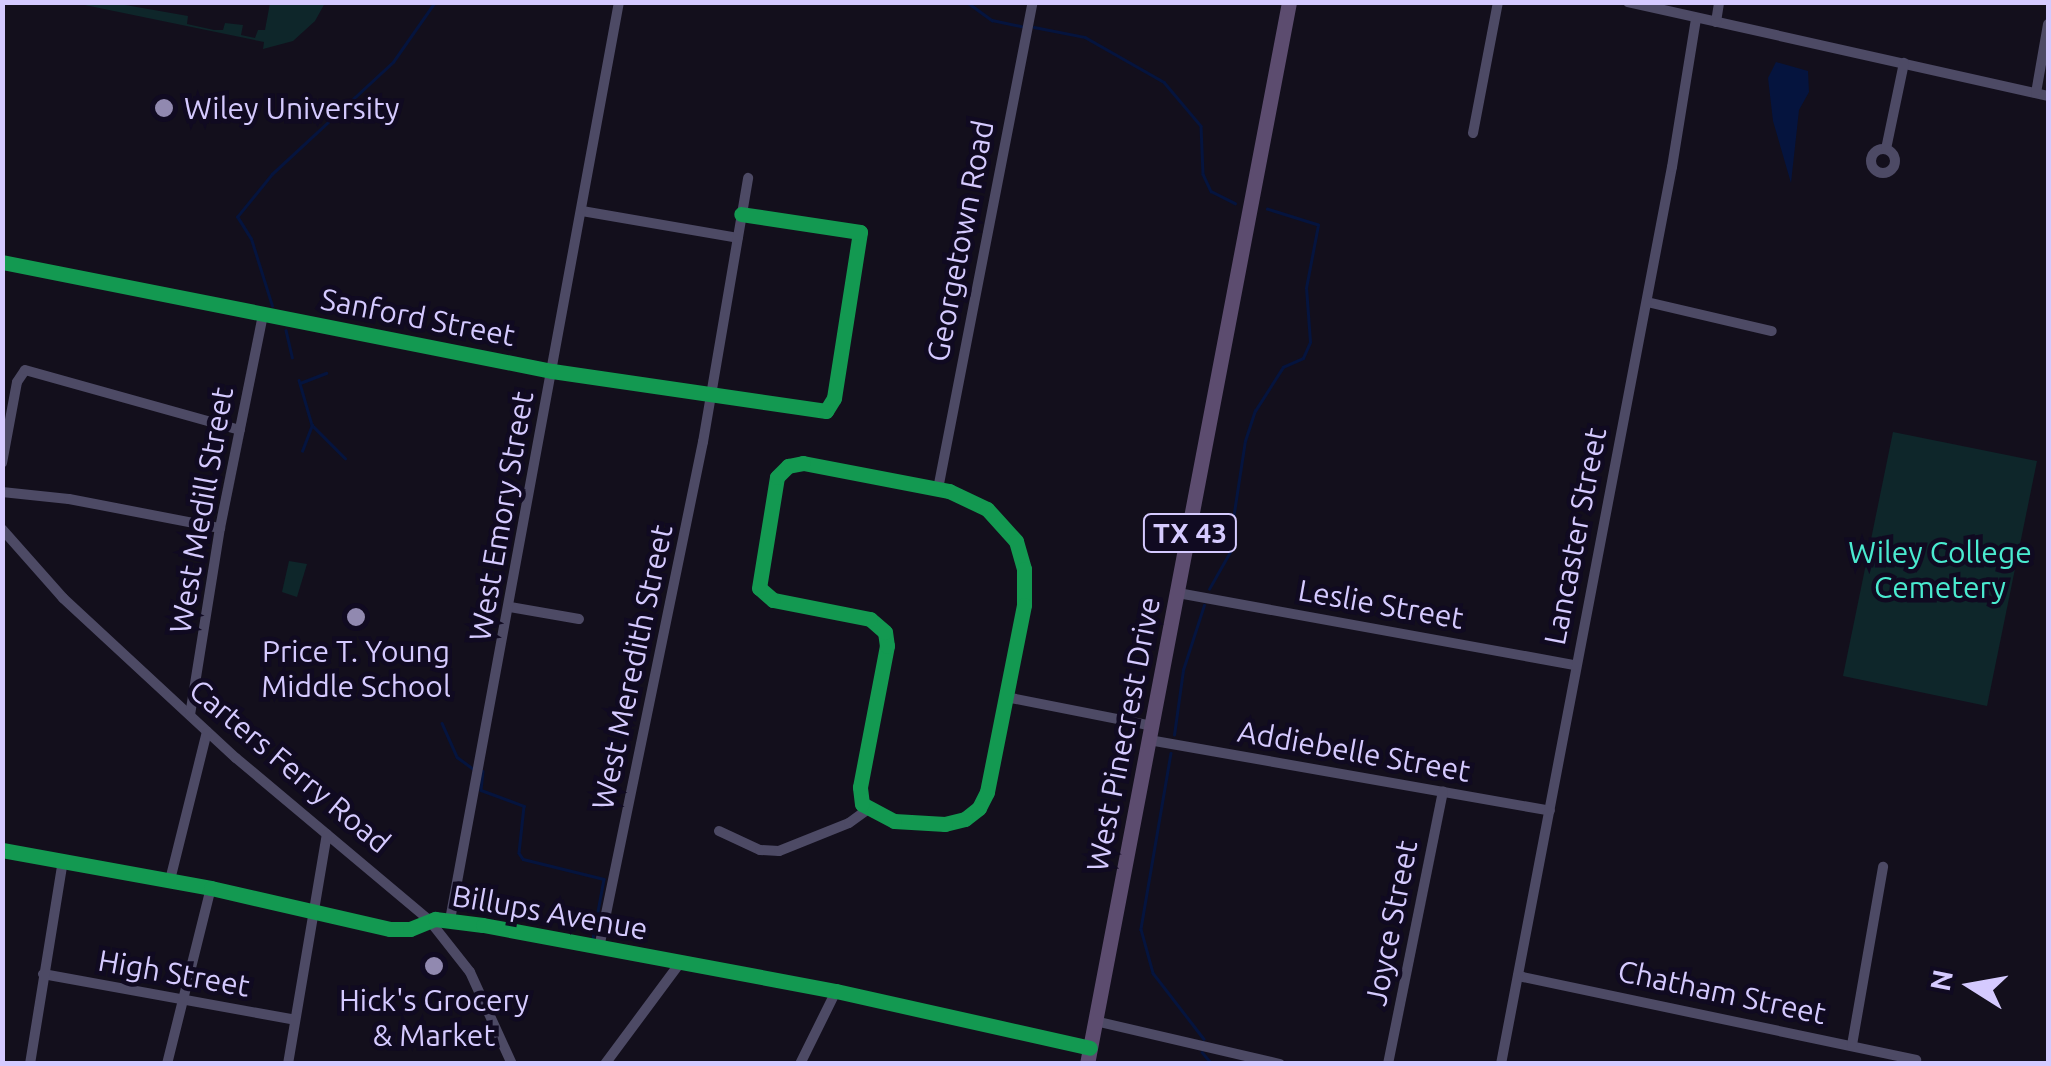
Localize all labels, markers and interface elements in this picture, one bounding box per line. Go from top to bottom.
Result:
place label: Wiley University [184,90,399,126]
marker: Wiley University [153,97,175,119]
street label: Georgetown Road [919,117,1001,365]
street label: Sanford Street [318,281,518,353]
street label: West Medill Street [162,384,240,636]
street label: West Emory Street [461,388,541,644]
street label: Lancaster Street [1536,424,1614,648]
road number: TX 43 [1142,510,1238,556]
street label: West Meredith Street [584,521,680,813]
park label: Wiley College Cemetery [1848,534,2032,604]
street label: Leslie Street [1296,572,1466,636]
street label: West Pinecrest Drive [1079,594,1167,874]
marker: Price T. Young Middle School [345,606,367,628]
place label: Price T. Young Middle School [261,633,451,704]
street label: Carters Ferry Road [182,672,398,860]
street label: Addiebelle Street [1235,713,1473,789]
street label: Joyce Street [1357,837,1425,1009]
street label: Billups Avenue [450,877,650,947]
north arrow [1921,936,2021,1036]
street label: High Street [95,942,253,1004]
street label: Chatham Street [1615,952,1829,1032]
marker: Hick's Grocery & Market [423,955,445,977]
text: N [1924,967,1958,993]
place label: Hick's Grocery & Market [339,982,529,1052]

